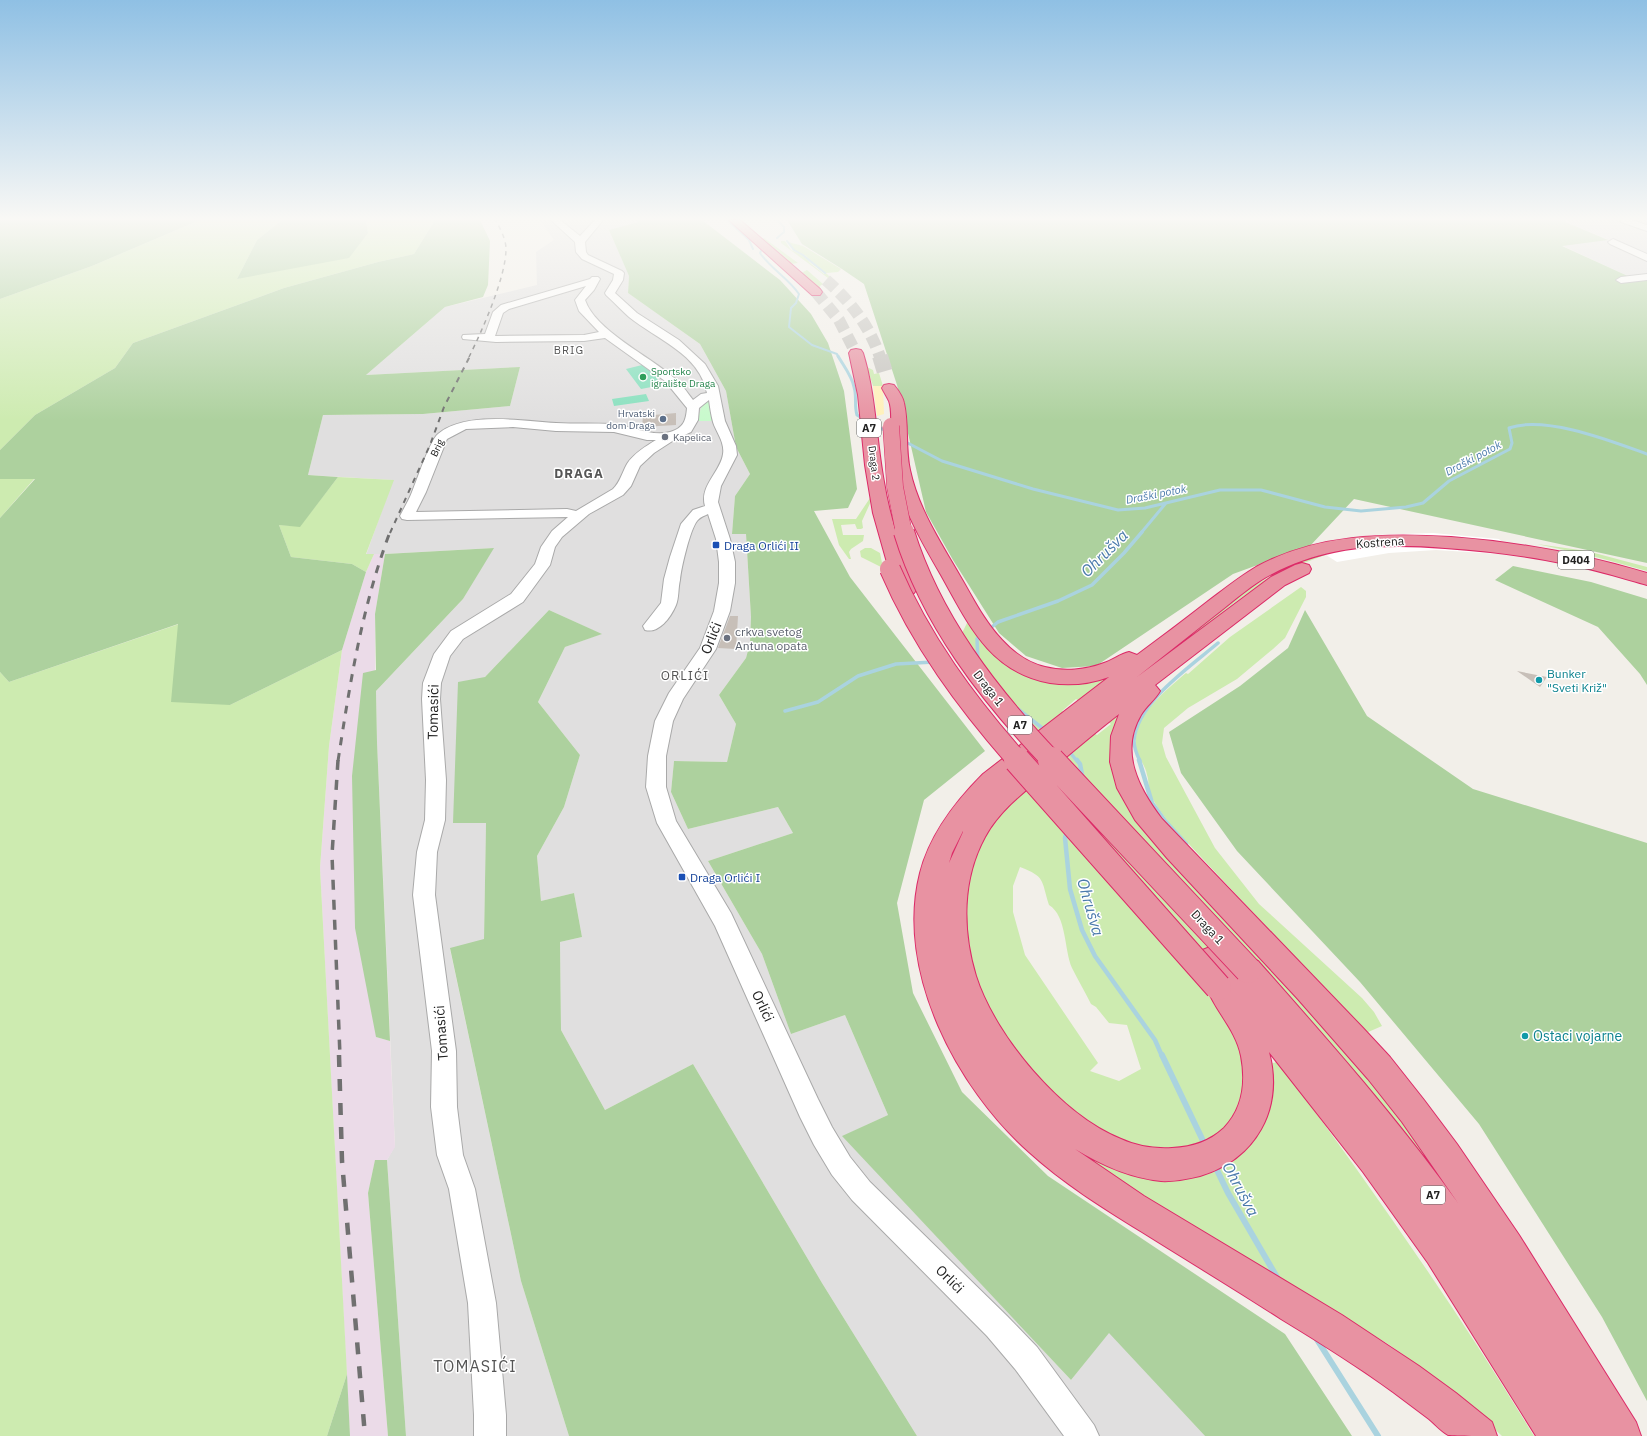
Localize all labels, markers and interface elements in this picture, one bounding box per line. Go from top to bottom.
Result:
district label: BRIG [554,343,584,357]
place label: Sportsko igralište Draga [651,365,716,390]
marker: Sportsko igralište Draga [638,372,648,382]
place label: Hrvatski dom Draga [606,407,656,432]
marker: Hrvatski dom Draga [658,414,668,424]
road number: A7 [857,419,881,437]
place label: Kapelica [673,431,712,444]
marker: Kapelica [660,432,670,442]
street label: Brig [427,436,447,459]
water label: Draški potok [1443,437,1504,479]
street label: Draga 2 [865,445,883,481]
district label: DRAGA [554,465,604,482]
water label: Draški potok [1125,481,1188,507]
water label: Ohrušva [1076,525,1132,581]
street label: Kostrena [1355,533,1405,551]
place label: Draga Orlići II [724,538,799,553]
marker: Draga Orlići II [711,540,721,550]
road number: D404 [1558,551,1594,569]
street label: Orlići [696,619,726,657]
place label: crkva svetog Antuna opata [735,624,808,653]
marker: crkva svetog Antuna opata [722,633,732,643]
place label: Bunker "Sveti Križ" [1547,666,1607,695]
district label: ORLIĆI [661,667,709,684]
street label: Draga 1 [970,667,1008,709]
marker: Bunker "Sveti Križ" [1534,675,1544,685]
street label: Tomasići [424,684,442,740]
road number: A7 [1008,716,1032,734]
place label: Draga Orlići I [690,870,760,885]
marker: Draga Orlići I [677,872,687,882]
water label: Ohrušva [1073,876,1109,938]
street label: Draga 1 [1188,907,1228,947]
street label: Orlići [748,987,778,1025]
street label: Tomasići [430,1005,452,1061]
place label: Ostaci vojarne [1533,1027,1623,1045]
marker: Ostaci vojarne [1520,1031,1530,1041]
water label: Ohrušva [1218,1158,1264,1220]
road number: A7 [1421,1186,1445,1204]
street label: Orlići [932,1261,968,1297]
district label: TOMASIĆI [433,1355,517,1376]

